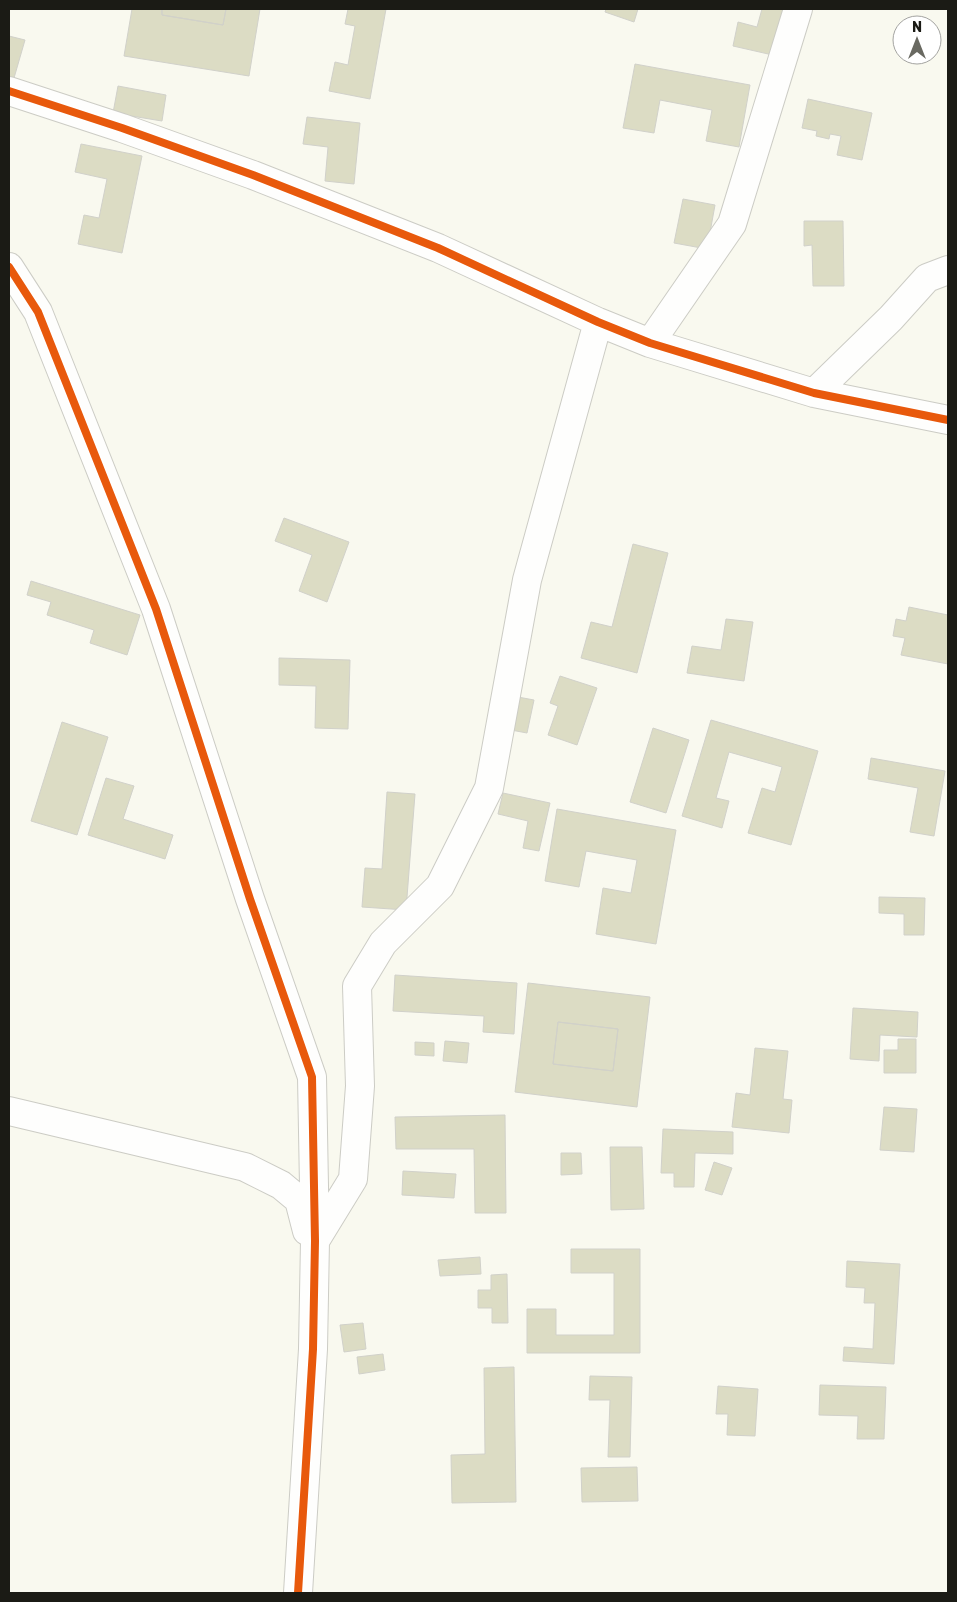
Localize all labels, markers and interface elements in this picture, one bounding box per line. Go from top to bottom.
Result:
north arrow [892,15,942,65]
text: N [912,19,922,36]

